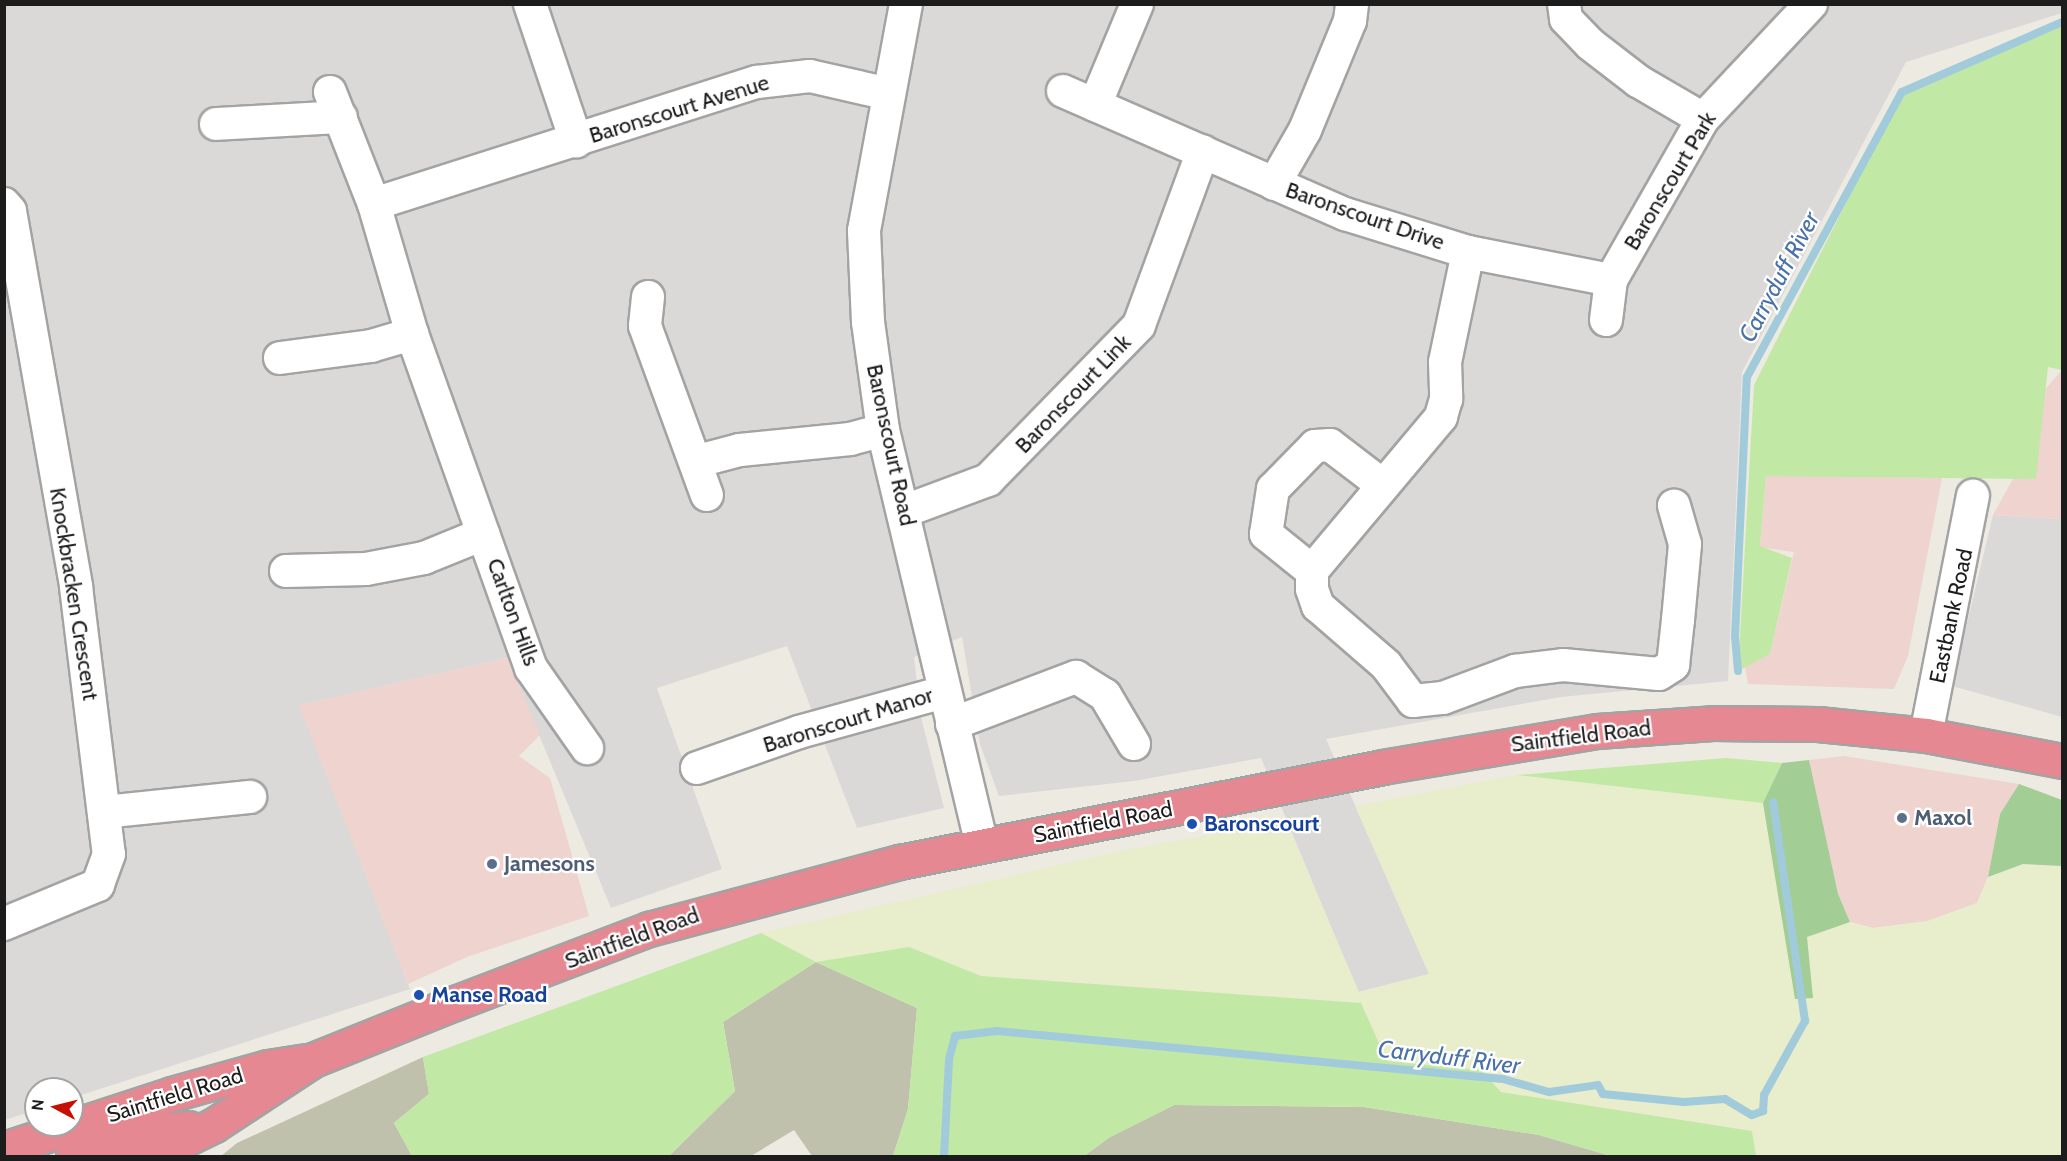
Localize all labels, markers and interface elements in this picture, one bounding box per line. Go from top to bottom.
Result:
street label: Baronscourt Avenue [586,69,772,149]
street label: Baronscourt Park [1618,107,1722,255]
street label: Baronscourt Drive [1282,176,1448,256]
water label: Carryduff River [1733,207,1825,347]
street label: Baronscourt Link [1010,329,1136,459]
street label: Baronscourt Road [861,362,921,528]
street label: Knockbracken Crescent [44,486,104,702]
street label: Eastbank Road [1924,546,1978,686]
street label: Carlton Hills [481,555,545,669]
street label: Baronscourt Manor [760,682,936,758]
street label: Saintfield Road [1510,714,1652,758]
street label: Saintfield Road [1031,796,1175,848]
place label: Maxol [1914,805,1972,831]
place label: Baronscourt [1204,811,1319,837]
marker: Maxol [1895,811,1909,825]
marker: Baronscourt [1185,817,1199,831]
place label: Jamesons [504,851,595,877]
marker: Jamesons [485,857,499,871]
street label: Saintfield Road [561,902,703,974]
place label: Manse Road [431,982,547,1008]
marker: Manse Road [412,988,426,1002]
water label: Carryduff River [1376,1034,1522,1080]
street label: Saintfield Road [104,1062,246,1128]
north arrow [24,1077,84,1137]
text: N [28,1098,48,1112]

